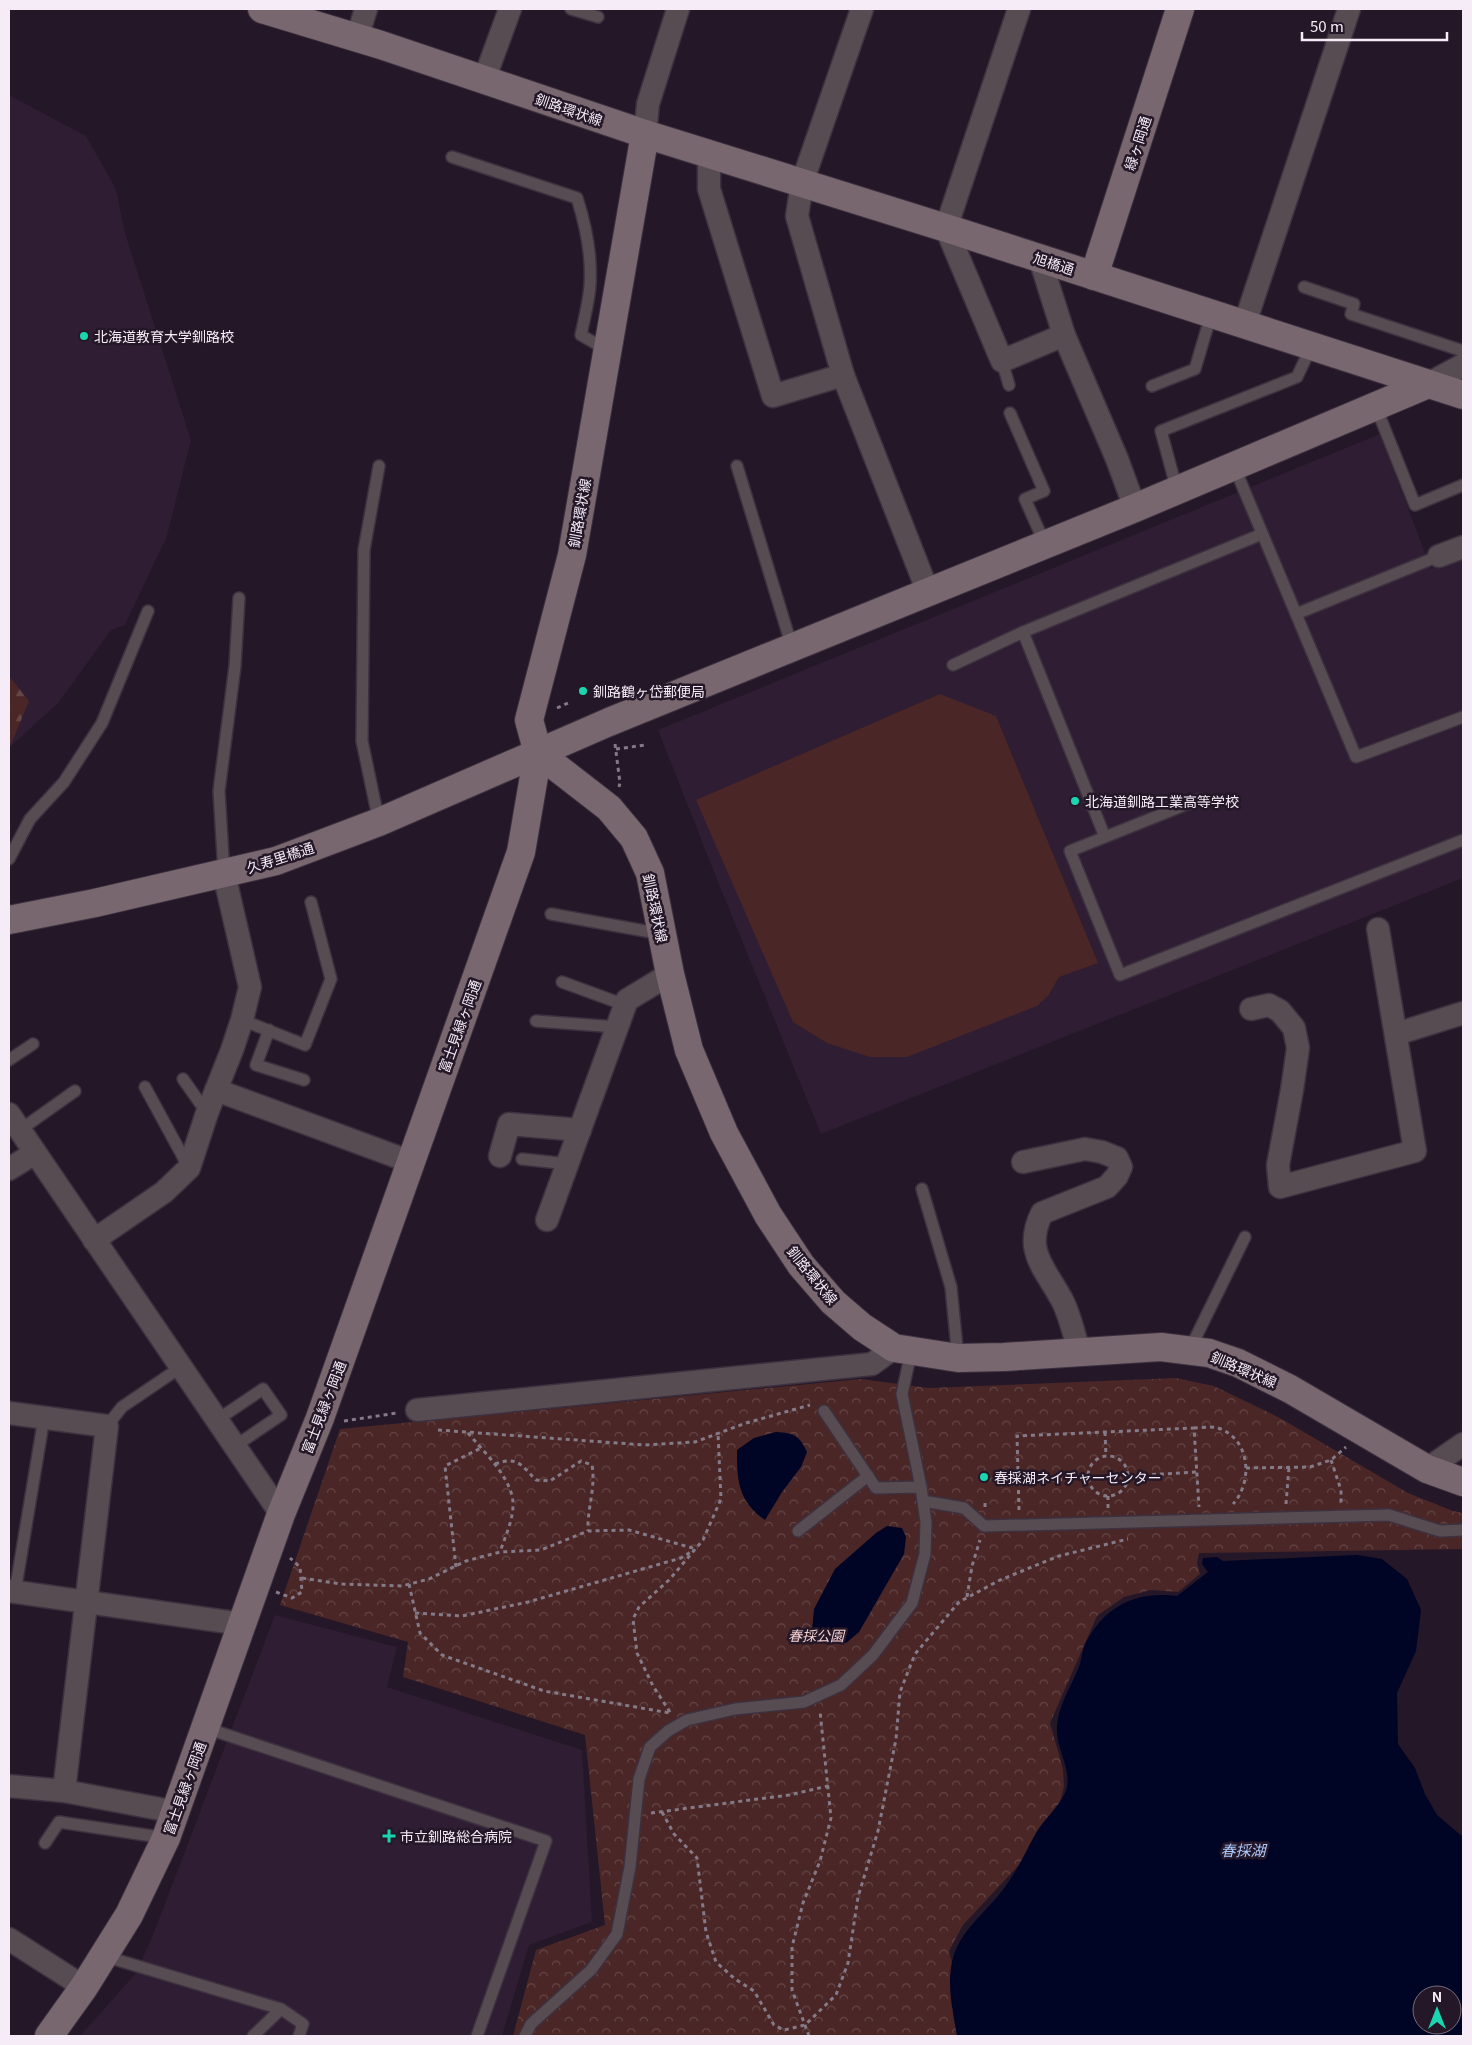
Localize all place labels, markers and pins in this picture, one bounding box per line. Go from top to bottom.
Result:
place label: 北海道教育大学釧路校 [94,326,234,346]
marker: 北海道教育大学釧路校 [78,330,90,342]
place label: 釧路鶴ヶ岱郵便局 [593,681,705,701]
marker: 釧路鶴ヶ岱郵便局 [577,685,589,697]
place label: 北海道釧路工業高等学校 [1085,791,1239,811]
marker: 北海道釧路工業高等学校 [1069,795,1081,807]
place label: 春採湖ネイチャーセンター [994,1467,1162,1487]
marker: 春採湖ネイチャーセンター [978,1471,990,1483]
place label: 市立釧路総合病院 [400,1826,512,1846]
marker: 市立釧路総合病院 [382,1829,396,1843]

